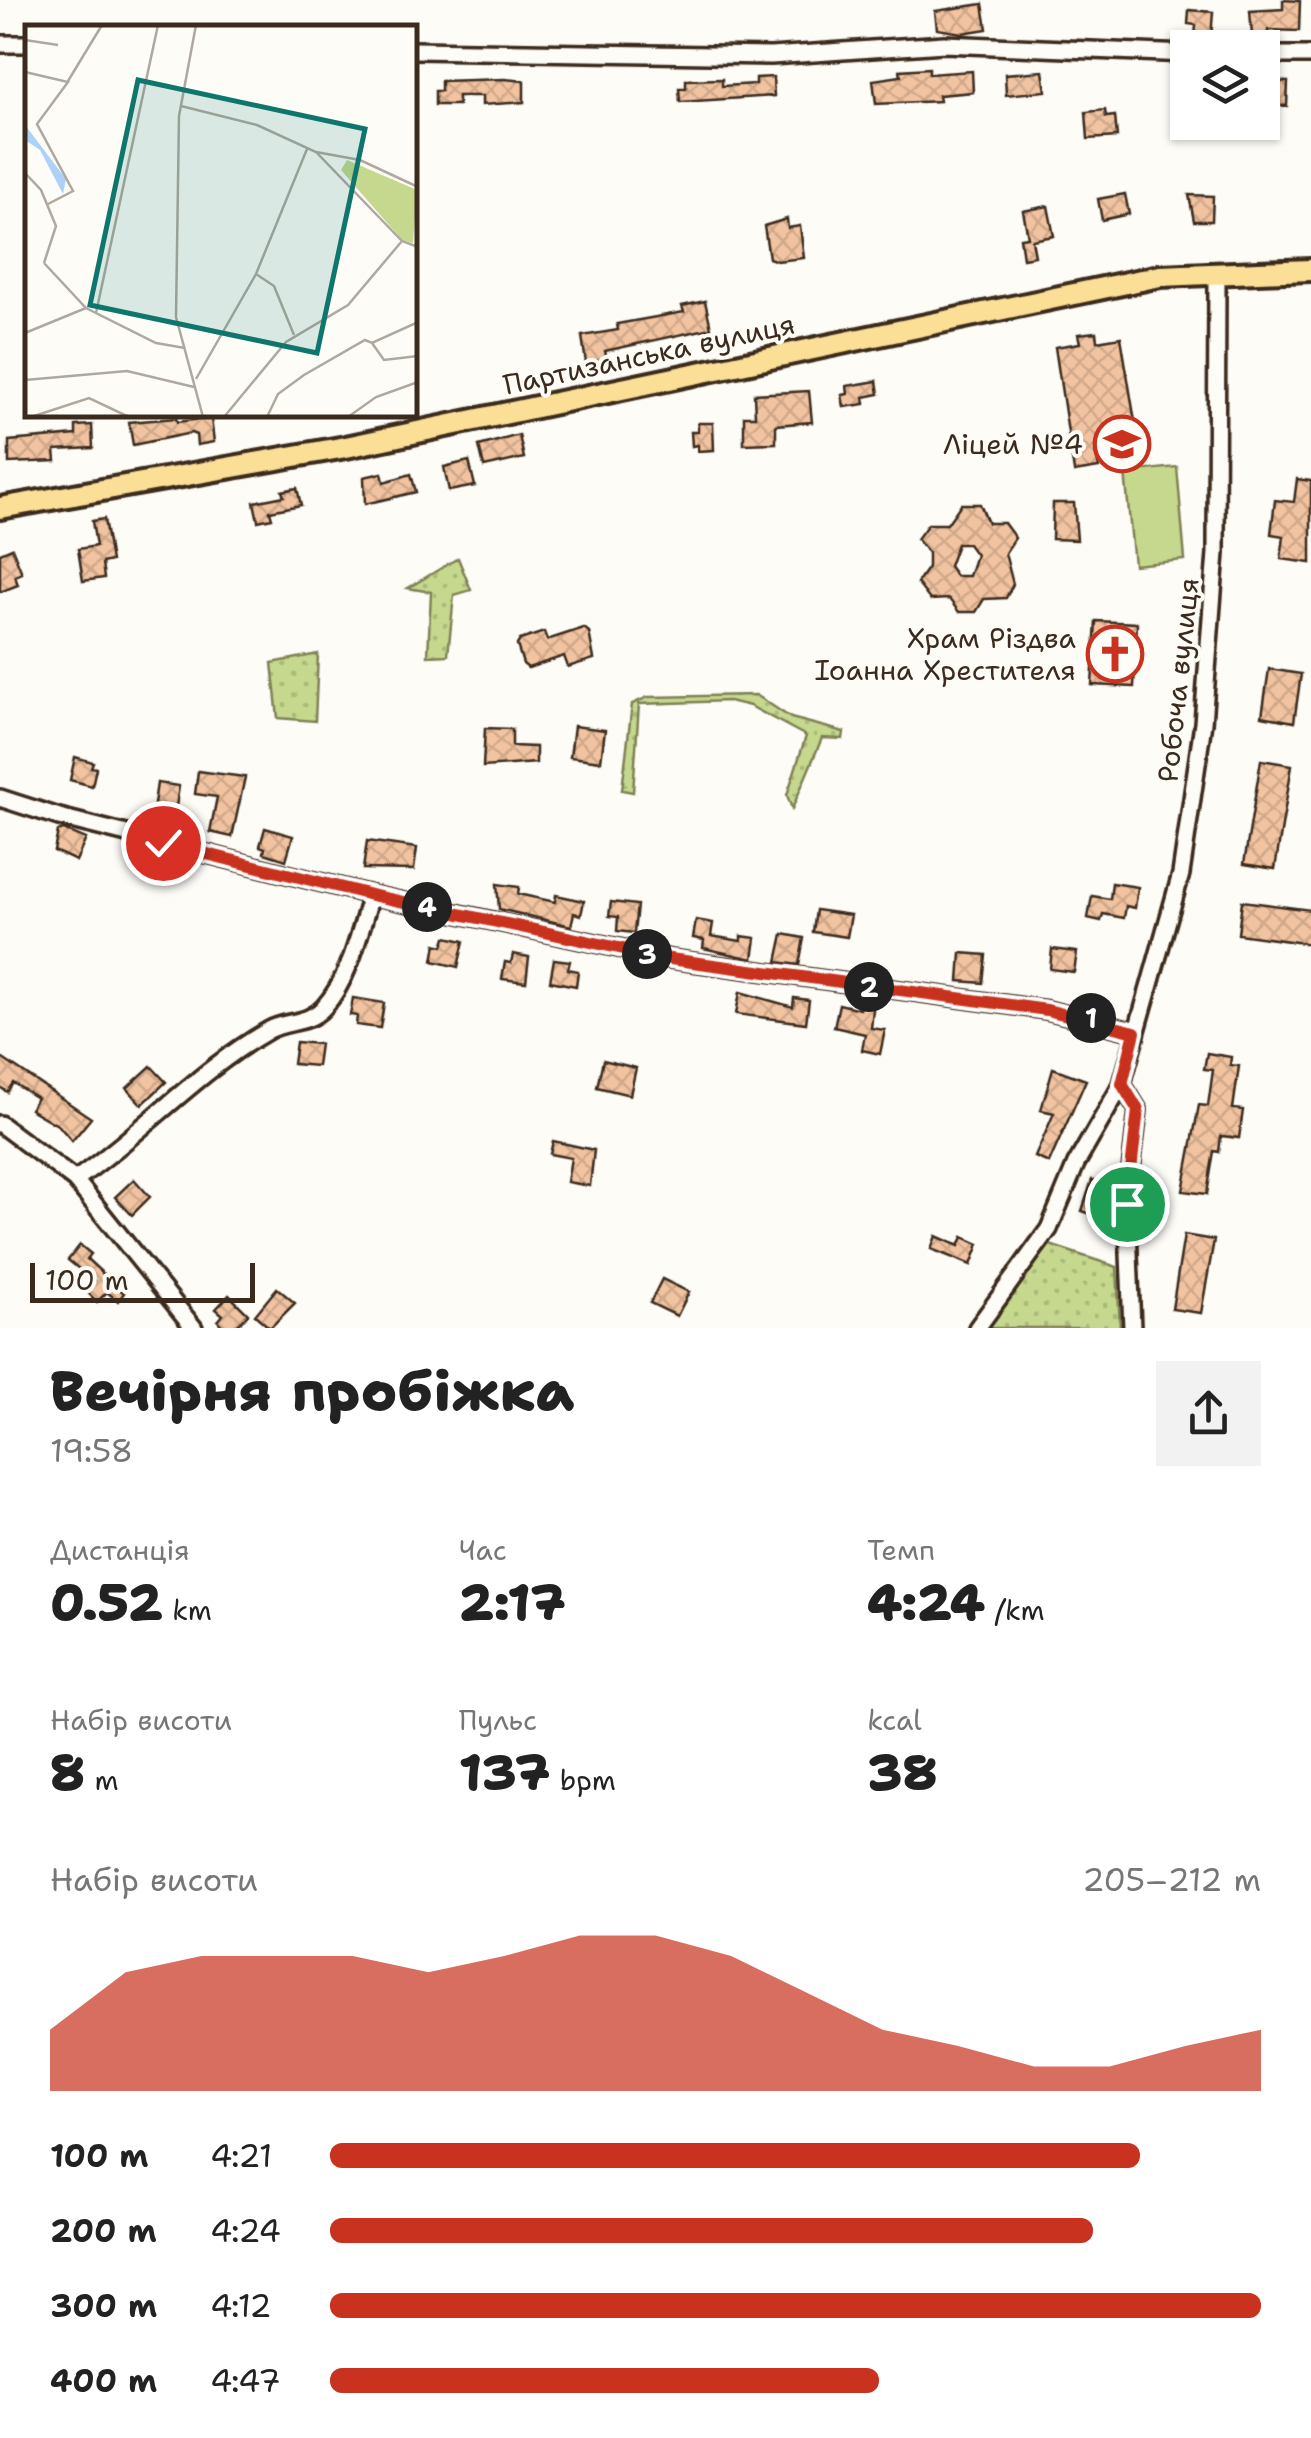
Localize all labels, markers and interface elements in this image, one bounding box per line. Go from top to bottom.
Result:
inset map [25,25,418,418]
map controls [1170,30,1280,140]
button: layers [1170,30,1280,140]
street label: Партизанська вулиця [500,305,798,403]
school or university icon: Ліцей №4 [1092,414,1152,474]
place label: Ліцей №4 [943,425,1083,463]
street label: Робоча вулиця [1148,576,1208,784]
place label: Храм Різдва Іоанна Хрестителя [815,619,1076,689]
church icon: Храм Різдва Іоанна Хрестителя [1085,624,1145,684]
pin [121,801,206,886]
icon: check [136,816,191,871]
pin: 4 [402,882,452,932]
text: 4 [417,888,437,926]
pin: 3 [622,929,672,979]
text: 3 [637,935,657,973]
pin: 2 [844,962,894,1012]
text: 2 [859,968,879,1006]
pin: 1 [1066,993,1116,1043]
text: 1 [1085,999,1097,1037]
pin [1085,1162,1170,1247]
icon: arrive [1100,1177,1155,1232]
scale bar [30,1258,255,1302]
text: 100 m [45,1261,129,1299]
text: Вечірня пробіжка [50,1354,574,1428]
button: share [1156,1361,1261,1466]
text: 19:58 [50,1429,133,1472]
text: Дистанція [50,1531,190,1569]
text: Час [459,1531,507,1569]
text: Темп [867,1531,935,1569]
text: 0.52 [50,1569,163,1636]
text: 2:17 [459,1569,566,1636]
text: 4:24 [867,1569,985,1636]
text: km [163,1591,212,1629]
text: /km [985,1591,1045,1629]
text: Набір висоти [50,1701,232,1739]
text: Пульс [459,1701,537,1739]
text: kcal [867,1701,922,1739]
text: 8 [50,1739,85,1806]
text: 137 [459,1739,550,1806]
text: 38 [867,1739,937,1806]
text: m [85,1761,119,1799]
text: bpm [550,1761,616,1799]
text: Набір висоти [50,1858,258,1901]
text: 205–212 m [1082,1858,1261,1901]
text: 100 m [50,2134,149,2177]
text: 4:21 [210,2134,272,2177]
text: 200 m [50,2209,157,2252]
text: 4:24 [210,2209,281,2252]
text: 300 m [50,2284,157,2327]
text: 4:12 [210,2284,272,2327]
text: 400 m [50,2359,157,2402]
text: 4:47 [210,2359,281,2402]

